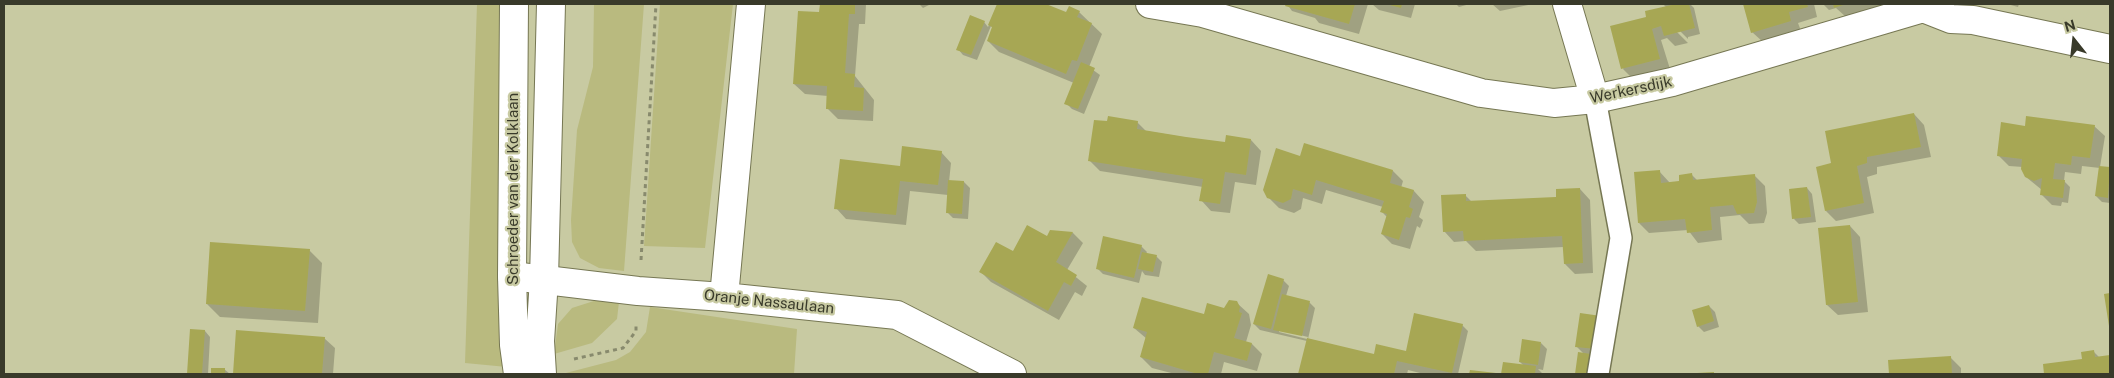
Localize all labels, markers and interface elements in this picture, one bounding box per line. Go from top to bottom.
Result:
north arrow [2049,15,2099,65]
text: N [2062,16,2077,35]
street label: Werkersdijk [1588,73,1674,107]
street label: Schroeder van der Kolklaan [504,93,522,285]
street label: Oranje Nassaulaan [703,286,835,318]

